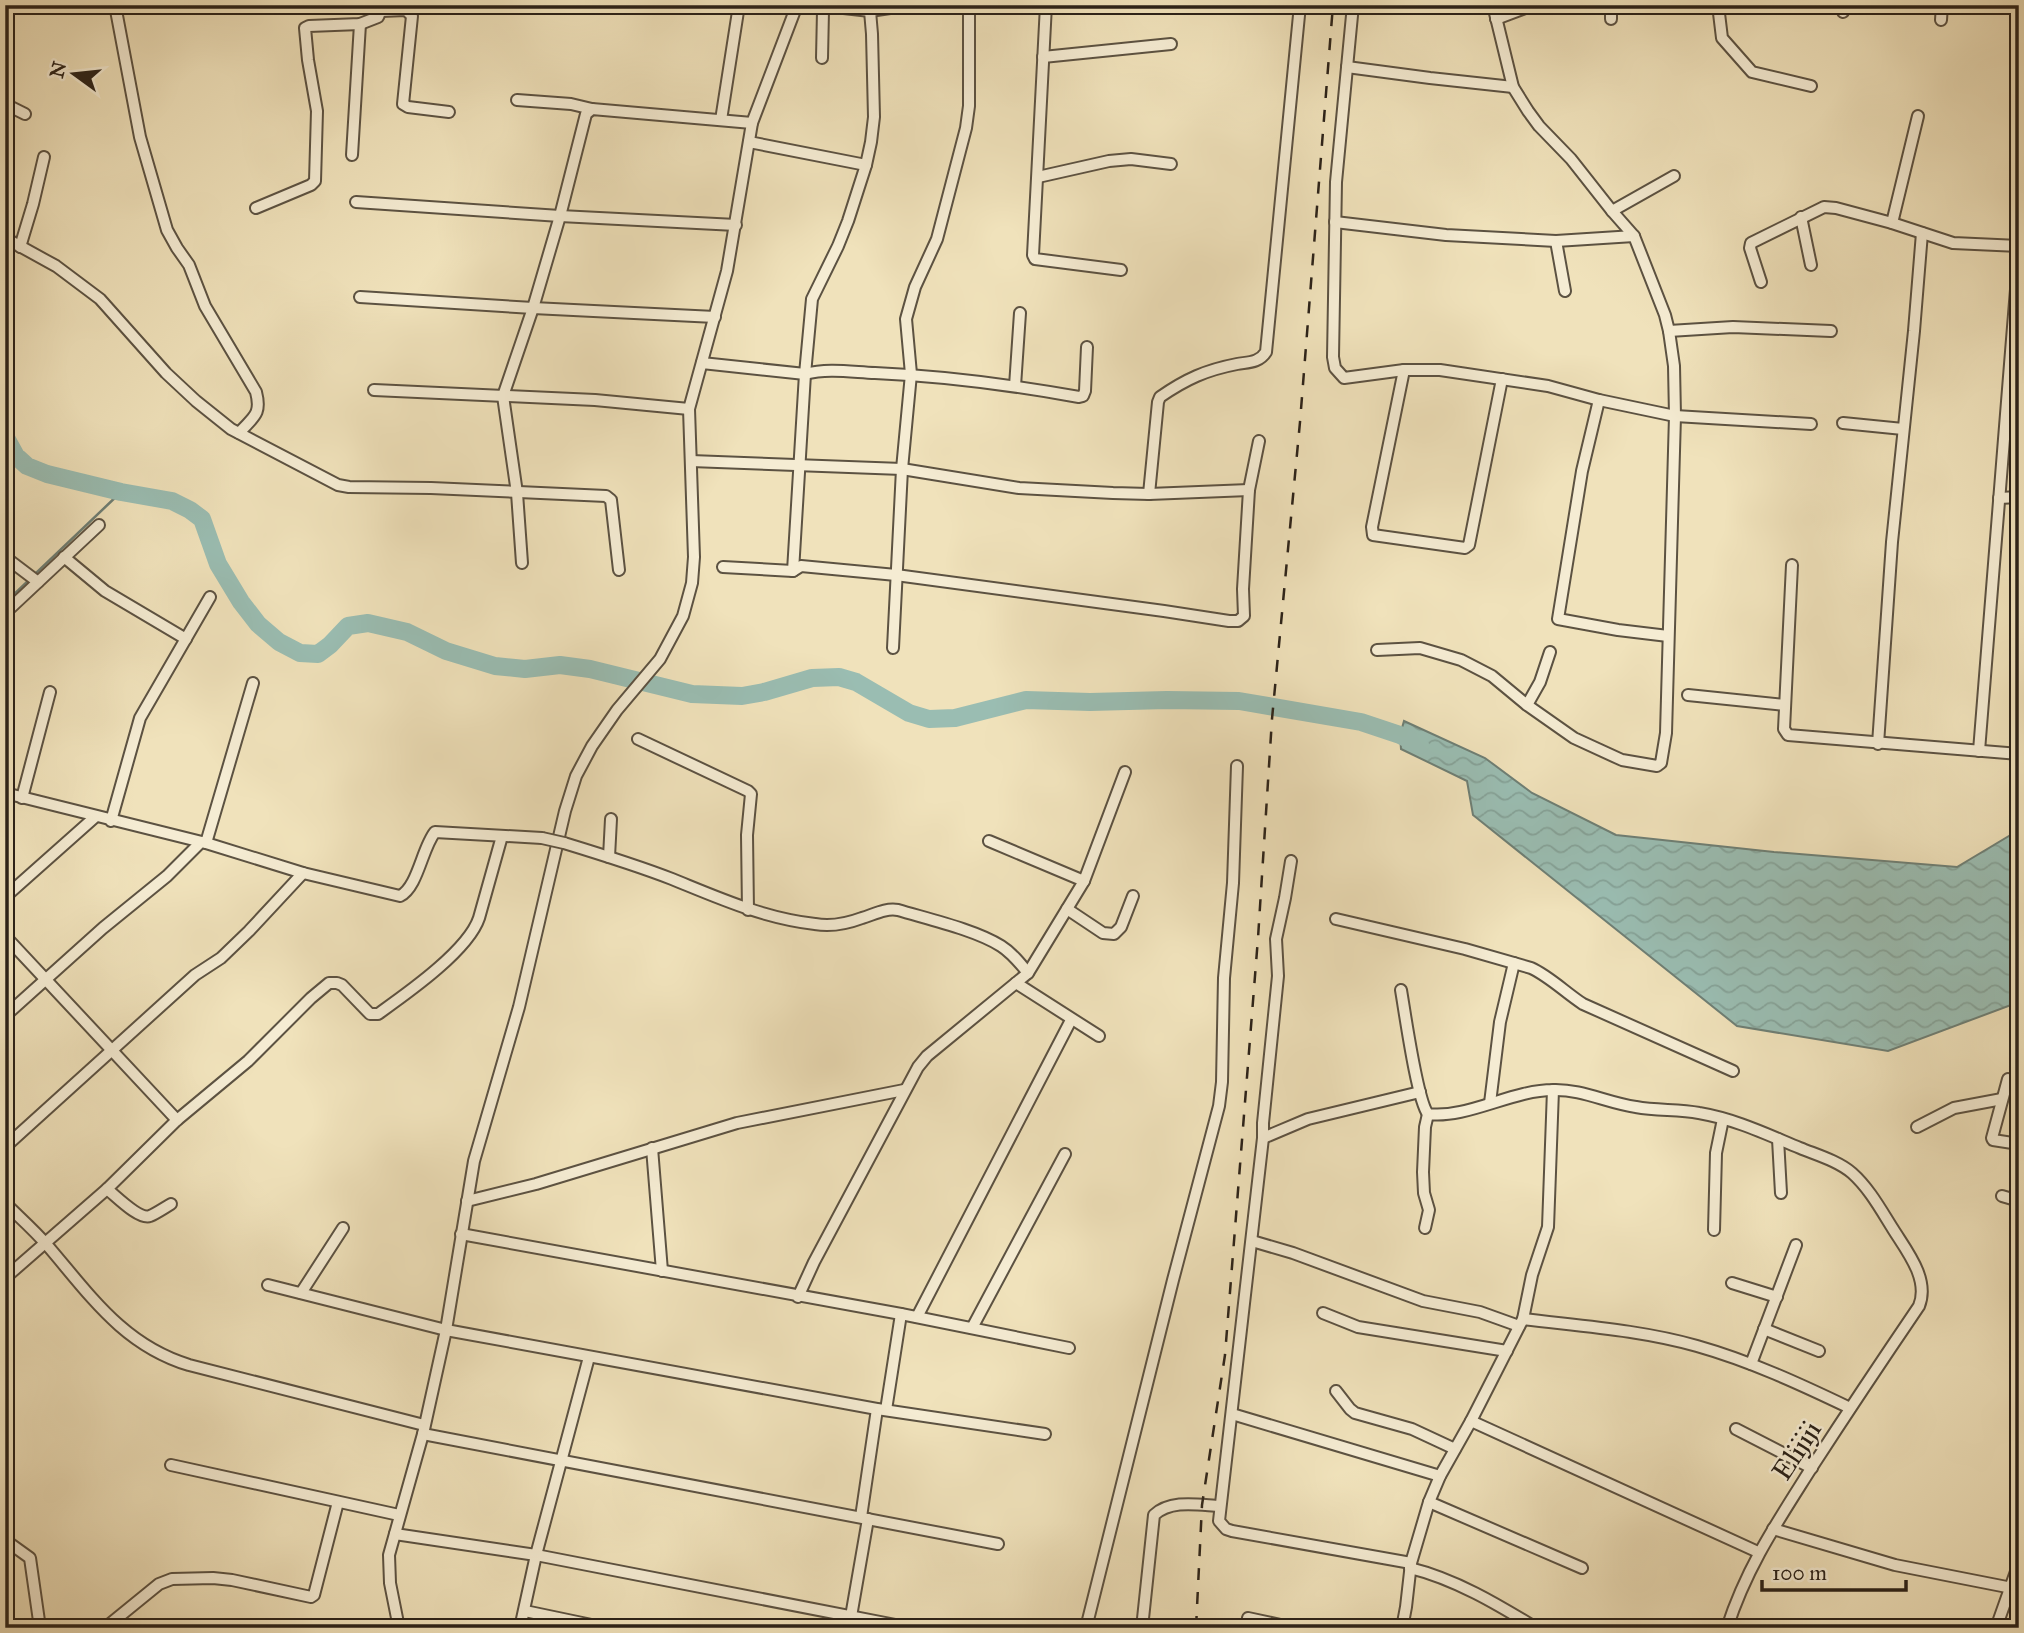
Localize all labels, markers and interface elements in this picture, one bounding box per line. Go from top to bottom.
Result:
north arrow [38,38,108,108]
text: N [45,59,71,80]
street label: Elijiji [1764,1413,1829,1487]
scale bar [1762,1549,1905,1593]
text: 100 m [1772,1560,1827,1586]

